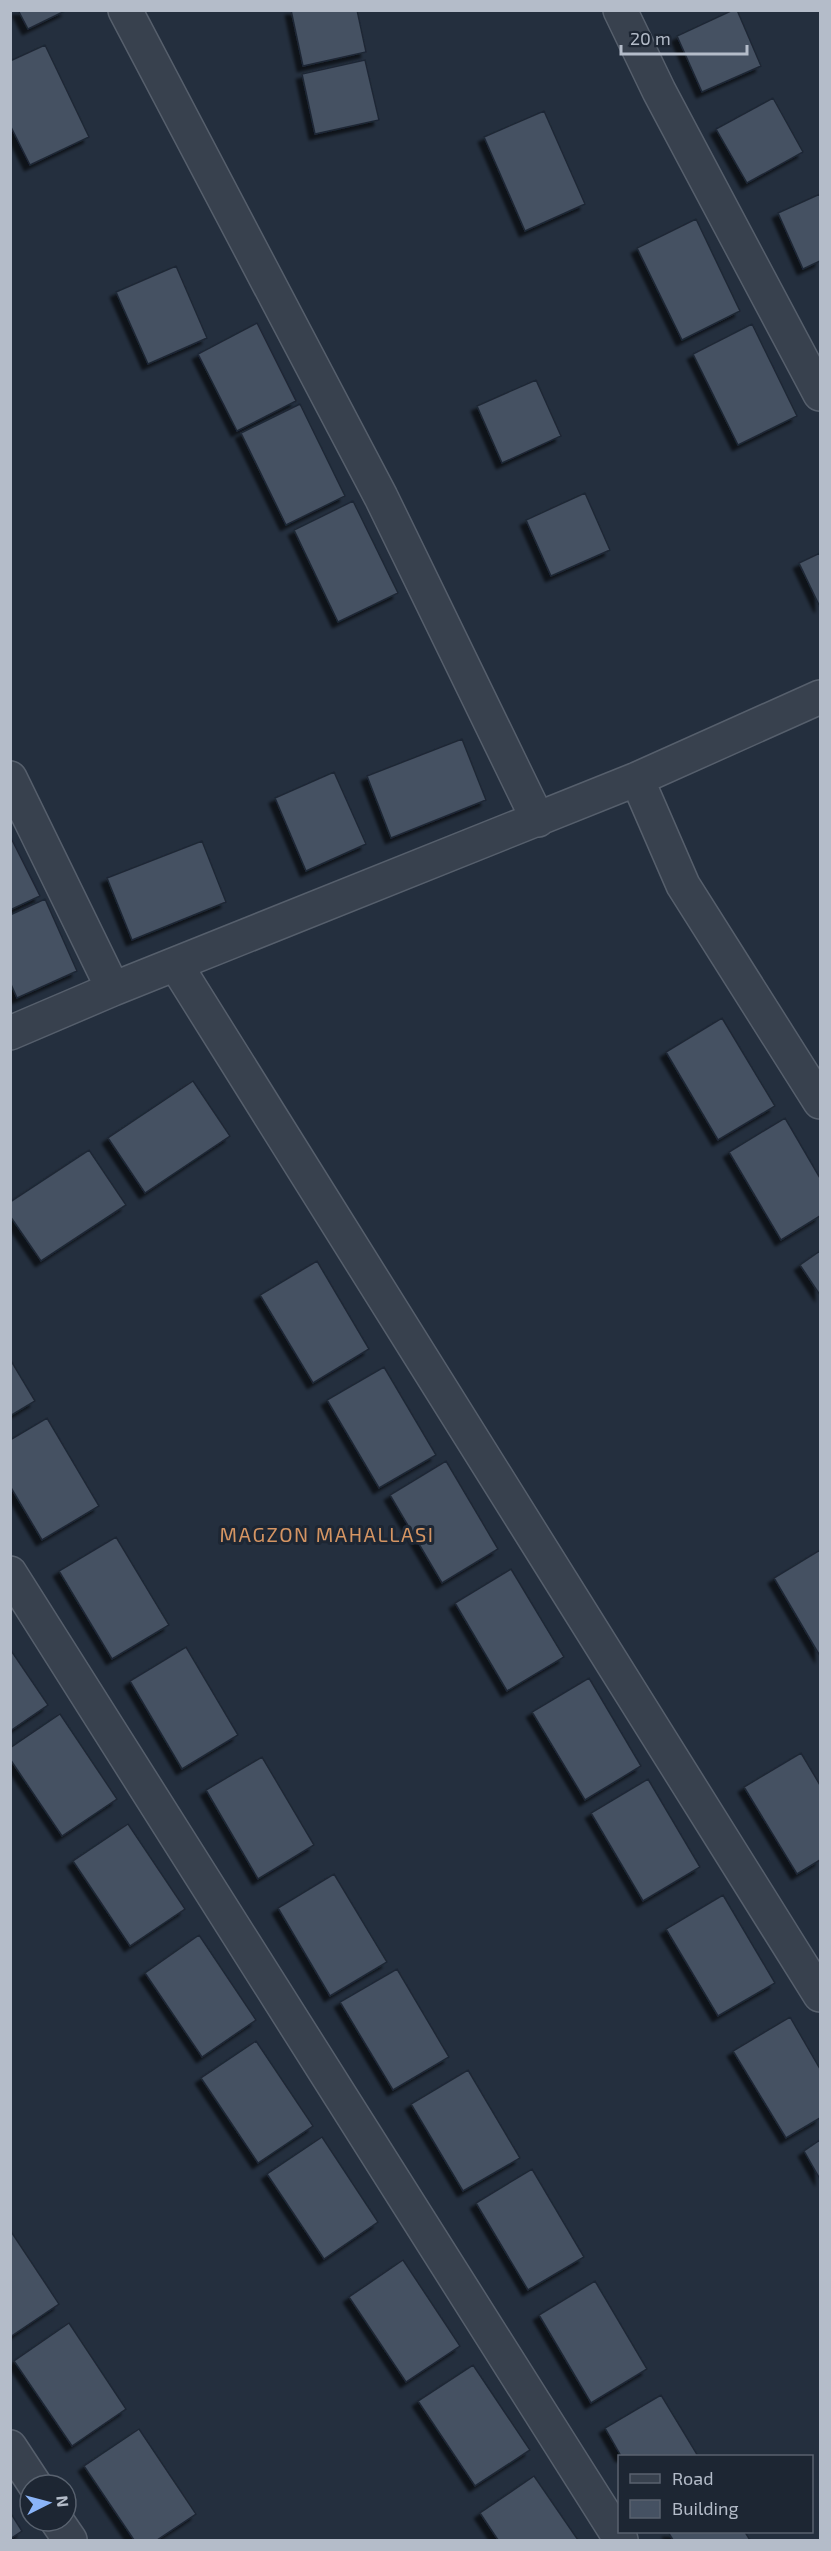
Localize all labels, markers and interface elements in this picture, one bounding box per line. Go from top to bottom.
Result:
scale bar [621,18,747,56]
text: 20 m [630,27,671,49]
district label: MAGZON MAHALLASI [220,1522,434,1546]
legend [618,2455,813,2533]
text: Road [672,2467,713,2489]
north arrow [18,2473,78,2533]
text: N [53,2495,73,2508]
text: Building [672,2497,739,2519]

